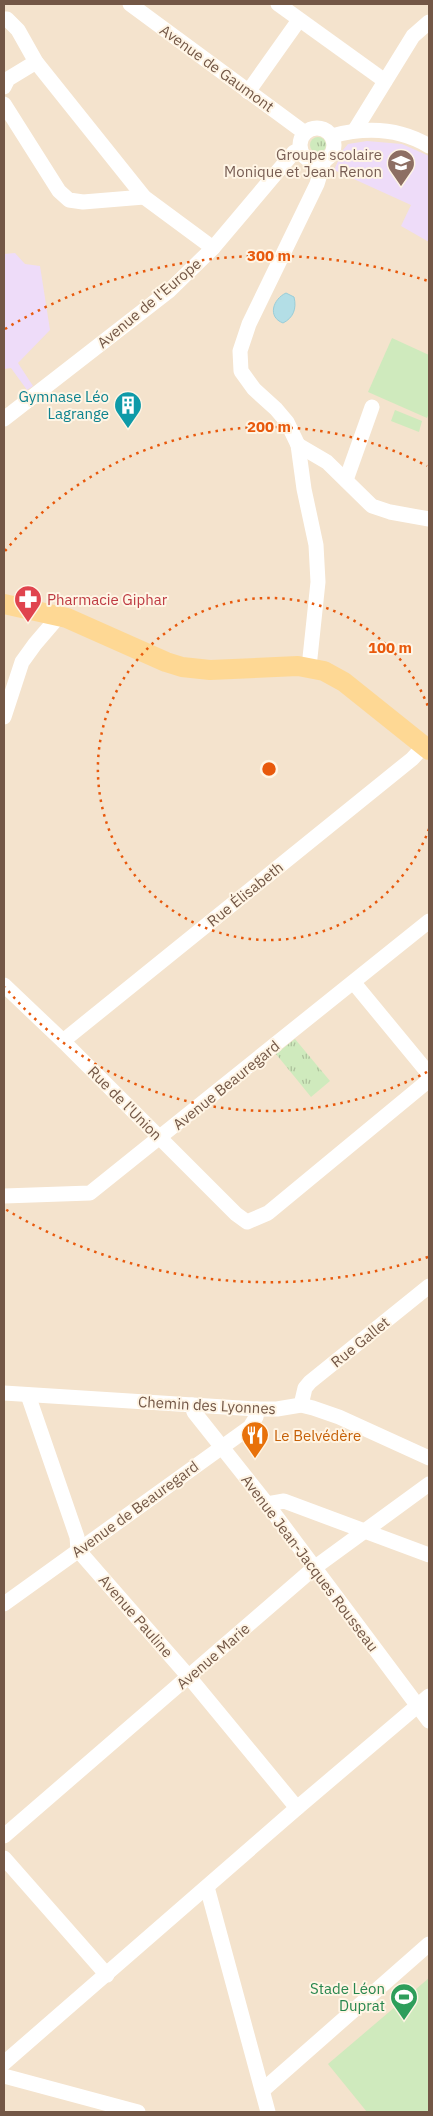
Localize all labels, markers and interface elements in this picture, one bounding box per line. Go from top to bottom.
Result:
street label: Avenue de Gaumont [156,20,278,116]
place label: Groupe scolaire Monique et Jean Renon [224,145,382,181]
school or university icon: Groupe scolaire Monique et Jean Renon [386,148,416,187]
text: 300 m [247,246,291,265]
street label: Avenue de l'Europe [93,254,205,352]
place label: Gymnase Léo Lagrange [18,387,109,423]
building icon: Gymnase Léo Lagrange [113,390,143,429]
text: 200 m [247,417,291,436]
pharmacy icon: Pharmacie Giphar [13,584,43,623]
place label: Pharmacie Giphar [47,590,168,609]
text: 100 m [368,638,412,657]
centre of rings [260,760,278,778]
street label: Rue Élisabeth [203,858,287,930]
street label: Avenue Beauregard [169,1036,283,1134]
street label: Rue de l'Union [84,1062,166,1144]
street label: Rue Gallet [327,1313,393,1371]
street label: Chemin des Lyonnes [138,1392,276,1418]
restaurant icon: Le Belvédère [240,1420,270,1459]
place label: Le Belvédère [274,1426,361,1445]
street label: Avenue de Beauregard [68,1457,202,1561]
street label: Avenue Jean-Jacques Rousseau [237,1471,383,1655]
street label: Avenue Pauline [95,1571,177,1661]
street label: Avenue Marie [172,1619,254,1693]
place label: Stade Léon Duprat [310,1979,385,2015]
sports icon: Stade Léon Duprat [389,1982,419,2021]

